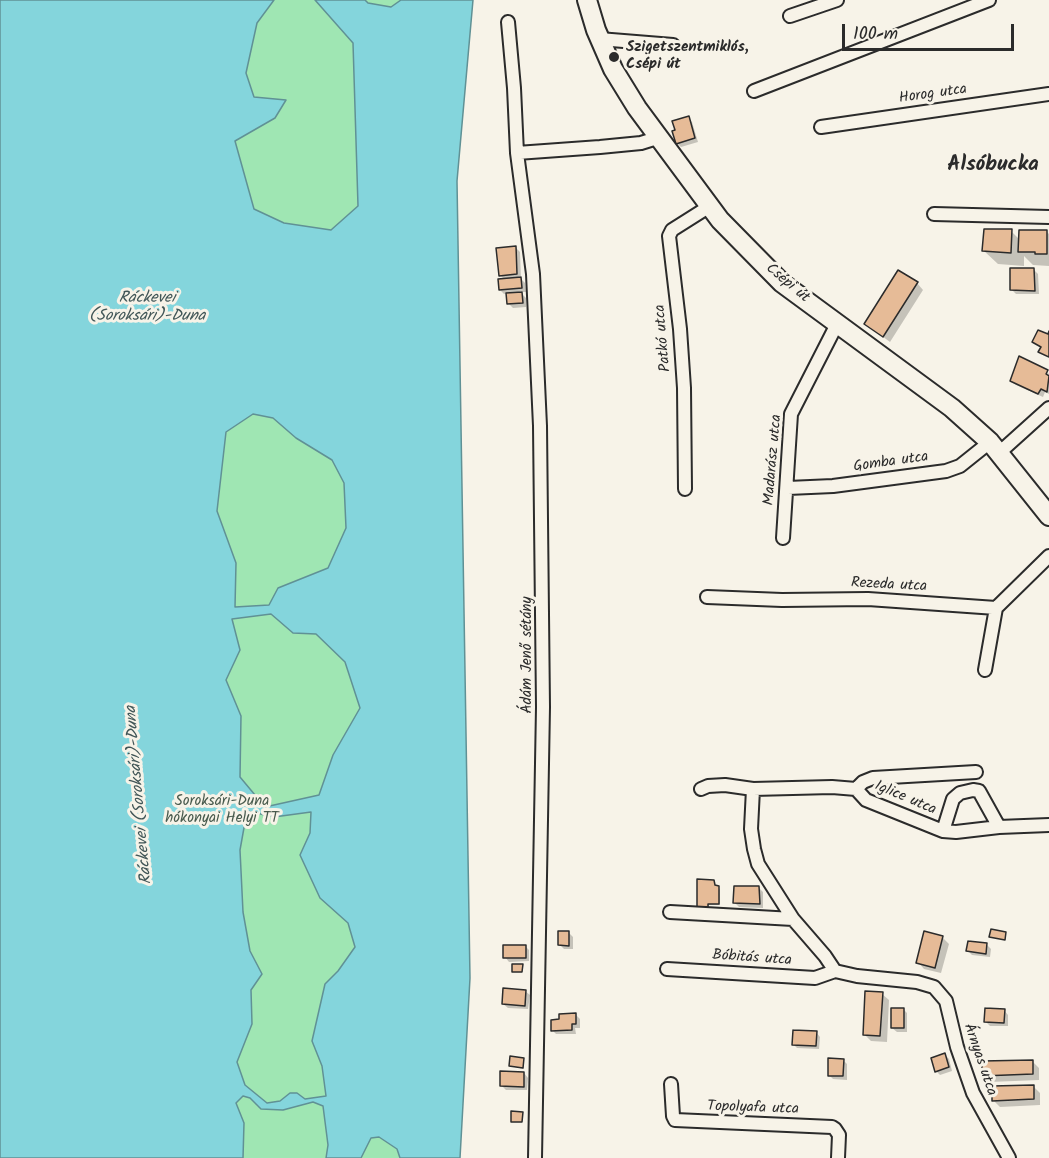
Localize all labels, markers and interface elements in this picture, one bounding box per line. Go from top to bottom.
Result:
scale bar [845,12,1018,50]
text: 100 m [853,20,898,49]
place label: Szigetszentmiklós, Csépi út [626,39,749,74]
marker: Szigetszentmiklós, Csépi út [607,50,621,64]
street label: Horog utca [898,81,968,109]
district label: Alsóbucka [947,153,1039,179]
street label: Csépi út [761,260,813,308]
water label: Ráckevei (Soroksári)-Duna [89,289,205,327]
street label: Patkó utca [652,304,676,372]
street label: Madarász utca [761,414,787,506]
street label: Gomba utca [852,449,930,477]
street label: Rezeda utca [851,575,927,597]
street label: Ádám Jenő sétány [519,596,537,714]
water label: Ráckevei (Soroksári)-Duna [123,705,157,885]
street label: Iglice utca [871,778,939,820]
park label: Soroksári-Duna hókonyai Helyi TT [165,793,279,828]
street label: Bóbitás utca [712,947,792,971]
street label: Árnyas utca [958,1021,1000,1099]
street label: Topolyafa utca [707,1098,799,1120]

